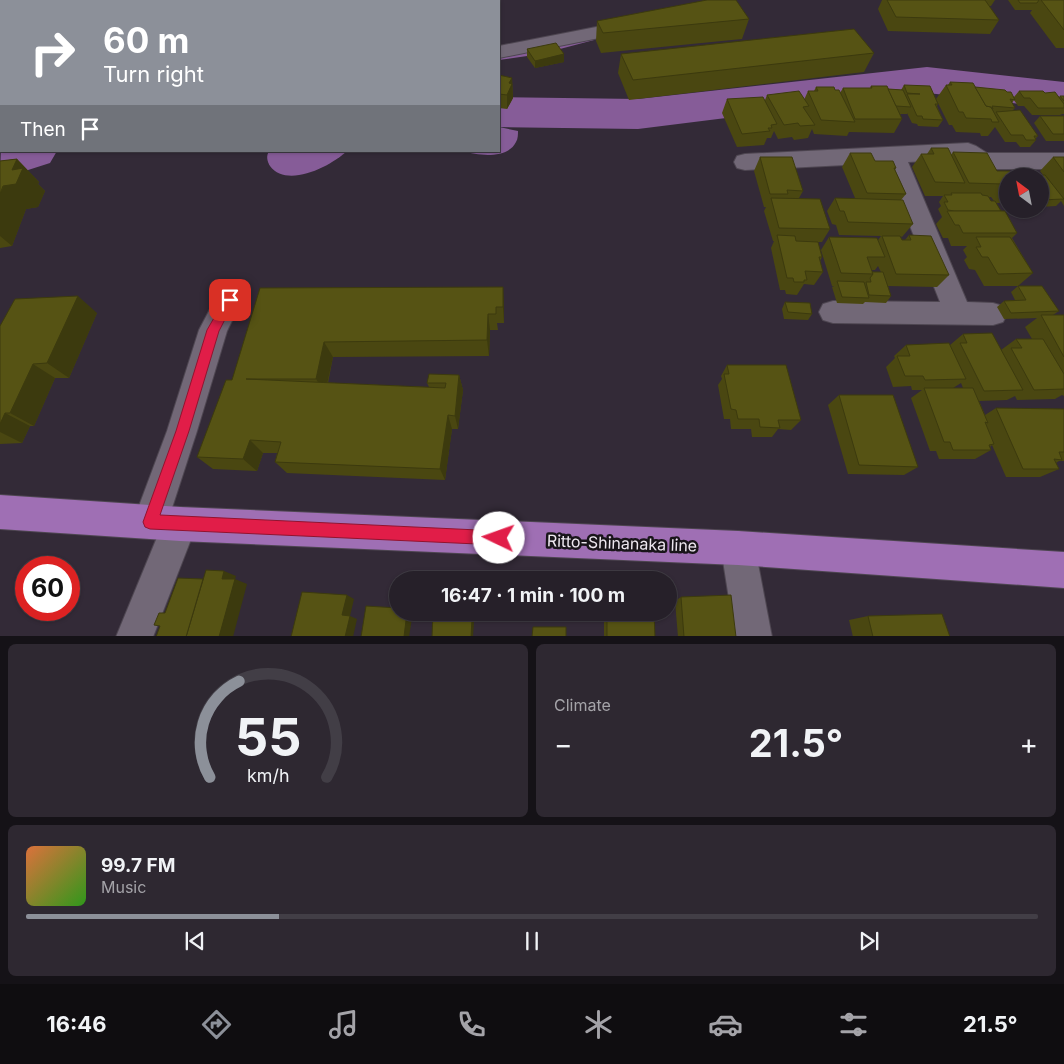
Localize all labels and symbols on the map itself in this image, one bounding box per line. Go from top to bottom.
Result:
north arrow [999,168,1049,218]
pin [209,279,251,321]
position arrow [472,511,524,563]
street label: Ritto-Shinanaka line [547,530,697,556]
speed limit sign: 60 [15,556,80,621]

